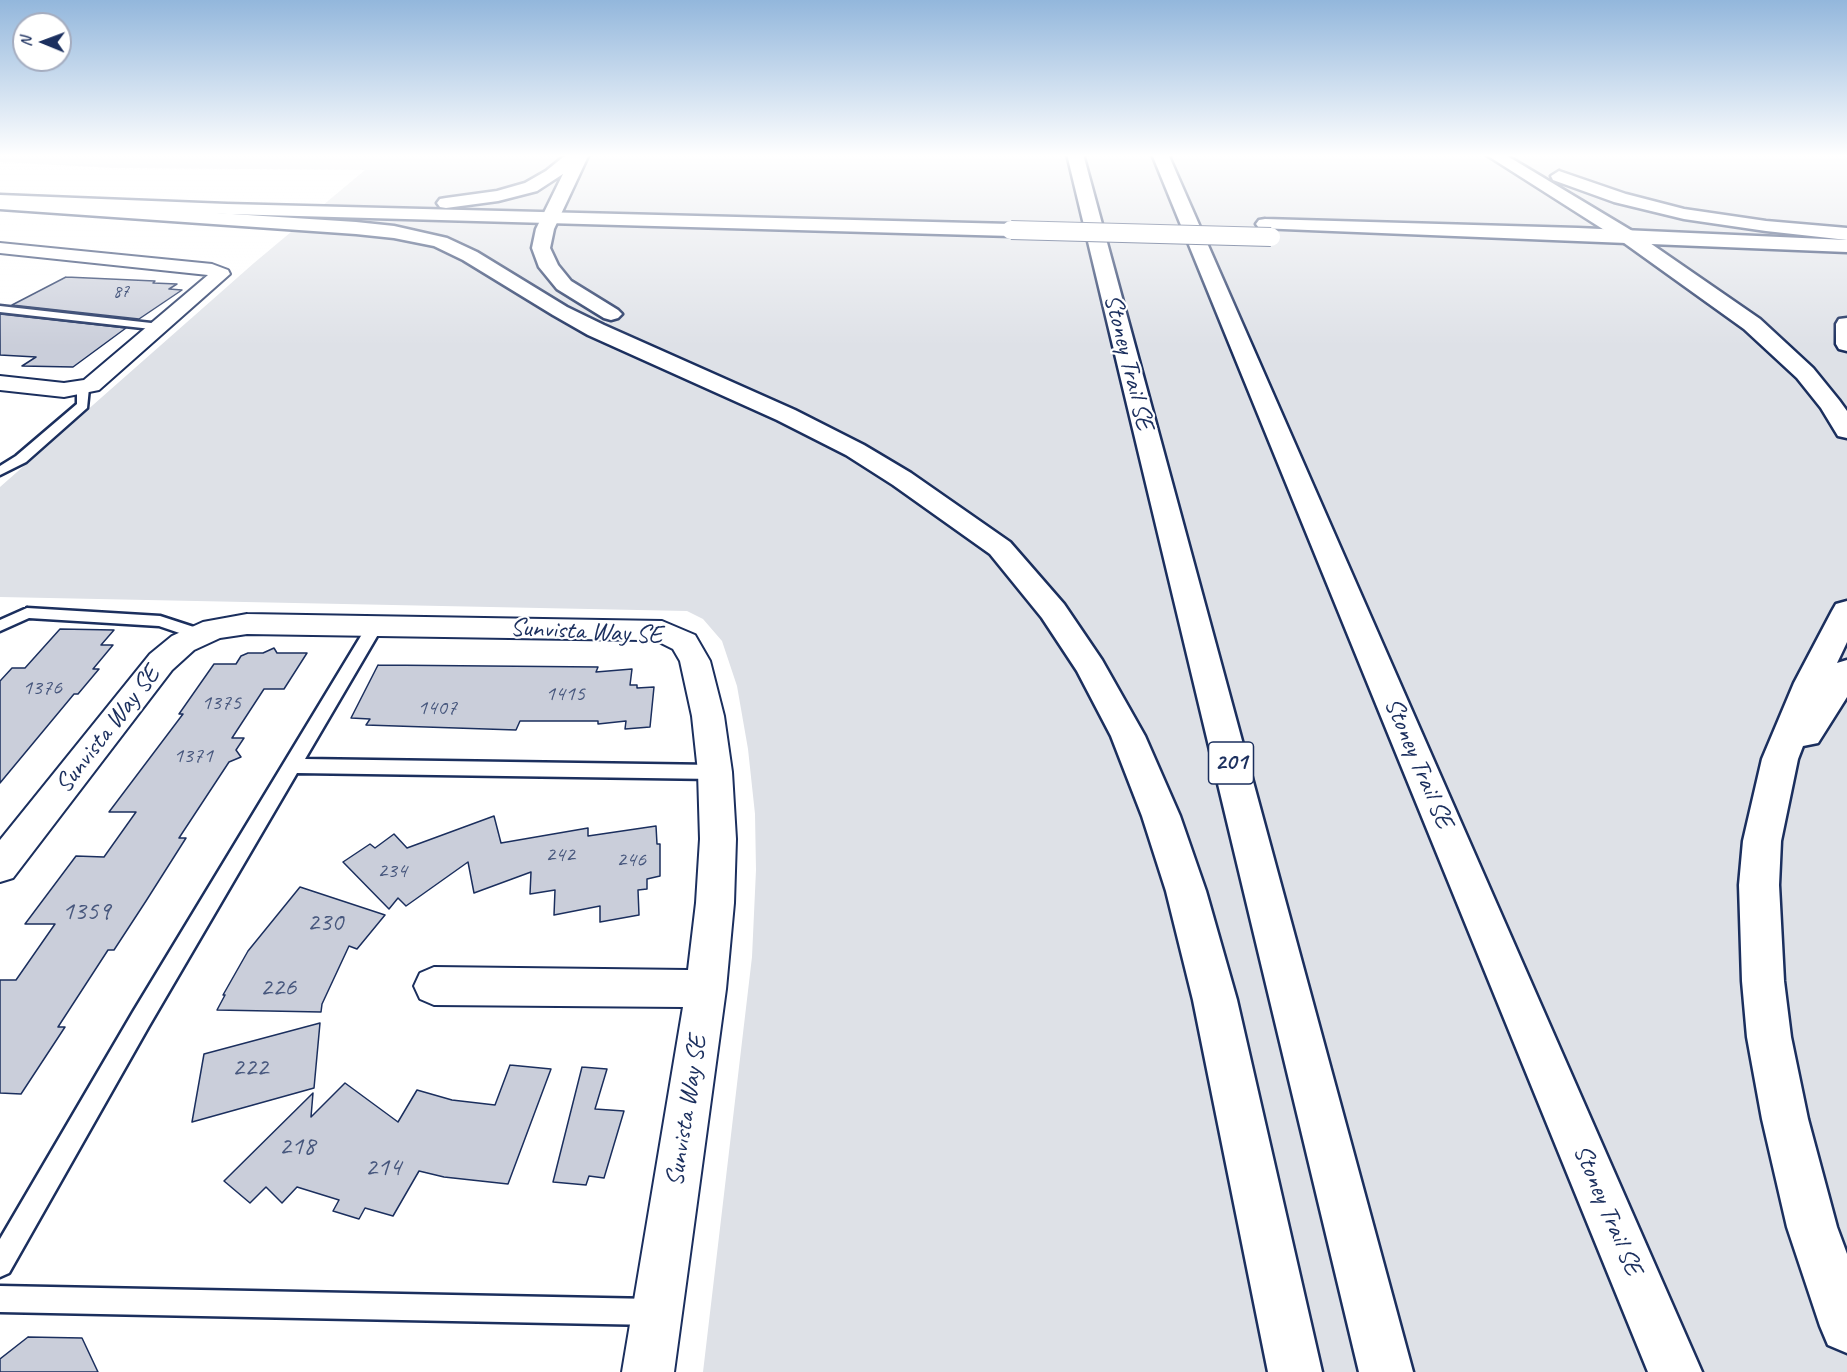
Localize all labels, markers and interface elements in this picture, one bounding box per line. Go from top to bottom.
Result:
north arrow [12,12,72,72]
text: N [16,37,36,47]
house number: 87 [113,281,129,303]
street label: Stoney Trail SE [1096,291,1160,433]
street label: Sunvista Way SE [509,612,663,652]
street label: Sunvista Way SE [49,660,167,800]
house number: 1376 [22,675,62,701]
house number: 1415 [545,681,585,707]
house number: 1375 [201,690,241,716]
street label: Stoney Trail SE [1377,693,1459,833]
house number: 1407 [417,695,457,721]
road number: 201 [1208,742,1254,784]
house number: 1371 [173,743,213,769]
house number: 242 [545,842,575,868]
house number: 246 [616,847,646,873]
house number: 234 [377,858,407,884]
house number: 1359 [62,896,110,928]
house number: 230 [307,907,343,939]
house number: 226 [260,972,296,1004]
street label: Sunvista Way SE [660,1033,714,1189]
house number: 222 [232,1052,268,1084]
house number: 218 [279,1131,315,1163]
street label: Stoney Trail SE [1566,1140,1648,1280]
house number: 214 [365,1152,401,1184]

